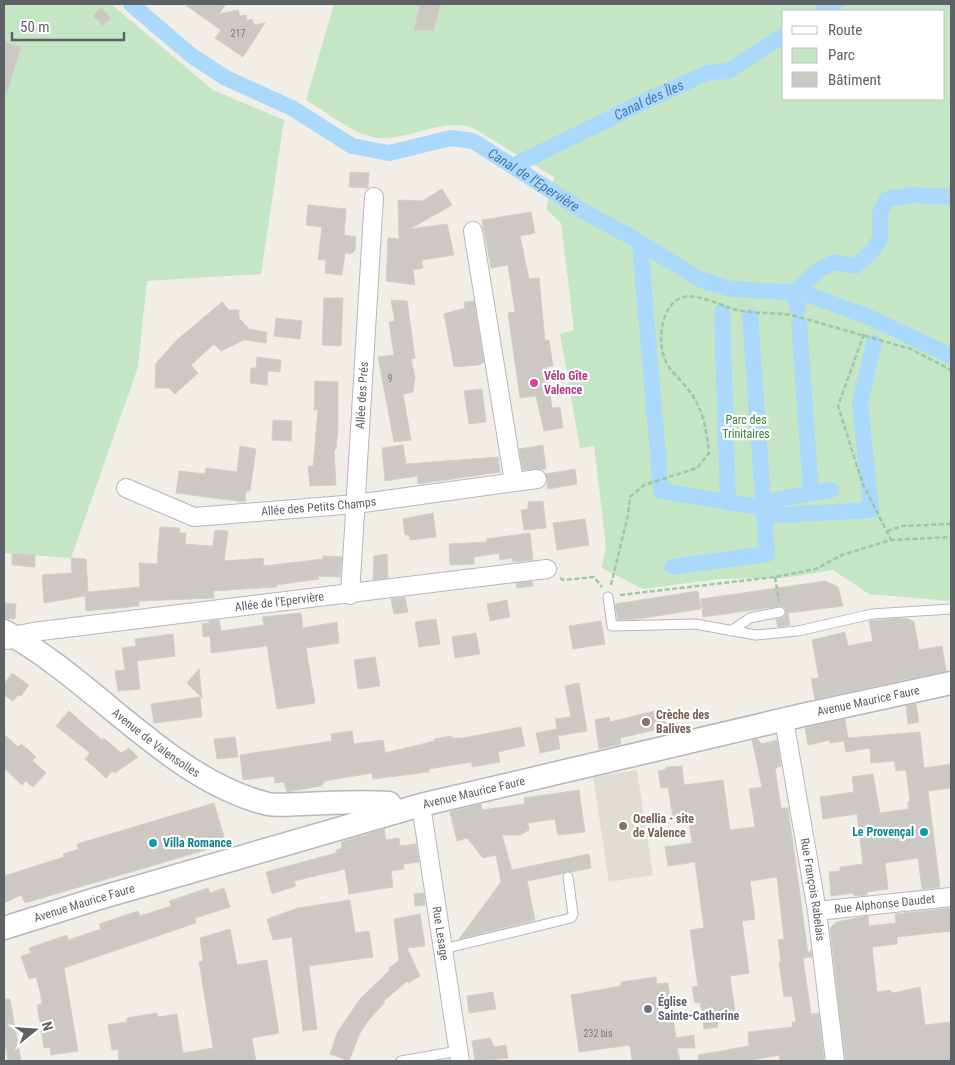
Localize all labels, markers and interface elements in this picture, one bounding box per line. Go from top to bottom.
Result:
scale bar [12,10,125,42]
legend [782,10,945,100]
text: 50 m [20,18,50,36]
text: Route [828,21,862,39]
house number: 217 [231,28,245,39]
text: Parc [828,46,855,64]
text: Bâtiment [828,71,881,89]
water label: Canal des Îles [611,77,686,123]
water label: Canal de l'Epervière [485,145,583,215]
street label: Allée des Prés [353,361,371,430]
place label: Vélo Gîte Valence [544,369,588,397]
house number: 9 [388,373,393,384]
marker: Vélo Gîte Valence [528,377,540,389]
park label: Parc des Trinitaires [722,413,770,441]
street label: Allée des Petits Champs [261,494,377,519]
street label: Allée de l'Epervière [234,589,325,614]
street label: Avenue Maurice Faure [816,683,921,719]
street label: Avenue de Valensolles [109,705,202,780]
place label: Crèche des Balives [656,708,710,736]
marker: Crèche des Balives [640,716,652,728]
street label: Avenue Maurice Faure [421,774,527,811]
place label: Ocellia - site de Valence [633,812,694,840]
marker: Ocellia - site de Valence [617,820,629,832]
place label: Le Provençal [852,825,914,839]
marker: Le Provençal [918,826,930,838]
place label: Villa Romance [163,836,232,850]
marker: Villa Romance [147,837,159,849]
street label: Rue François Rabelais [798,837,828,942]
street label: Avenue Maurice Faure [32,881,137,925]
street label: Rue Alphonse Daudet [834,892,936,916]
street label: Rue Lesage [430,905,452,962]
place label: Église Sainte-Catherine [658,994,740,1023]
marker: Église Sainte-Catherine [642,1003,654,1015]
north arrow [10,1005,60,1055]
text: N [39,1020,56,1033]
house number: 232 bis [584,1028,613,1039]

